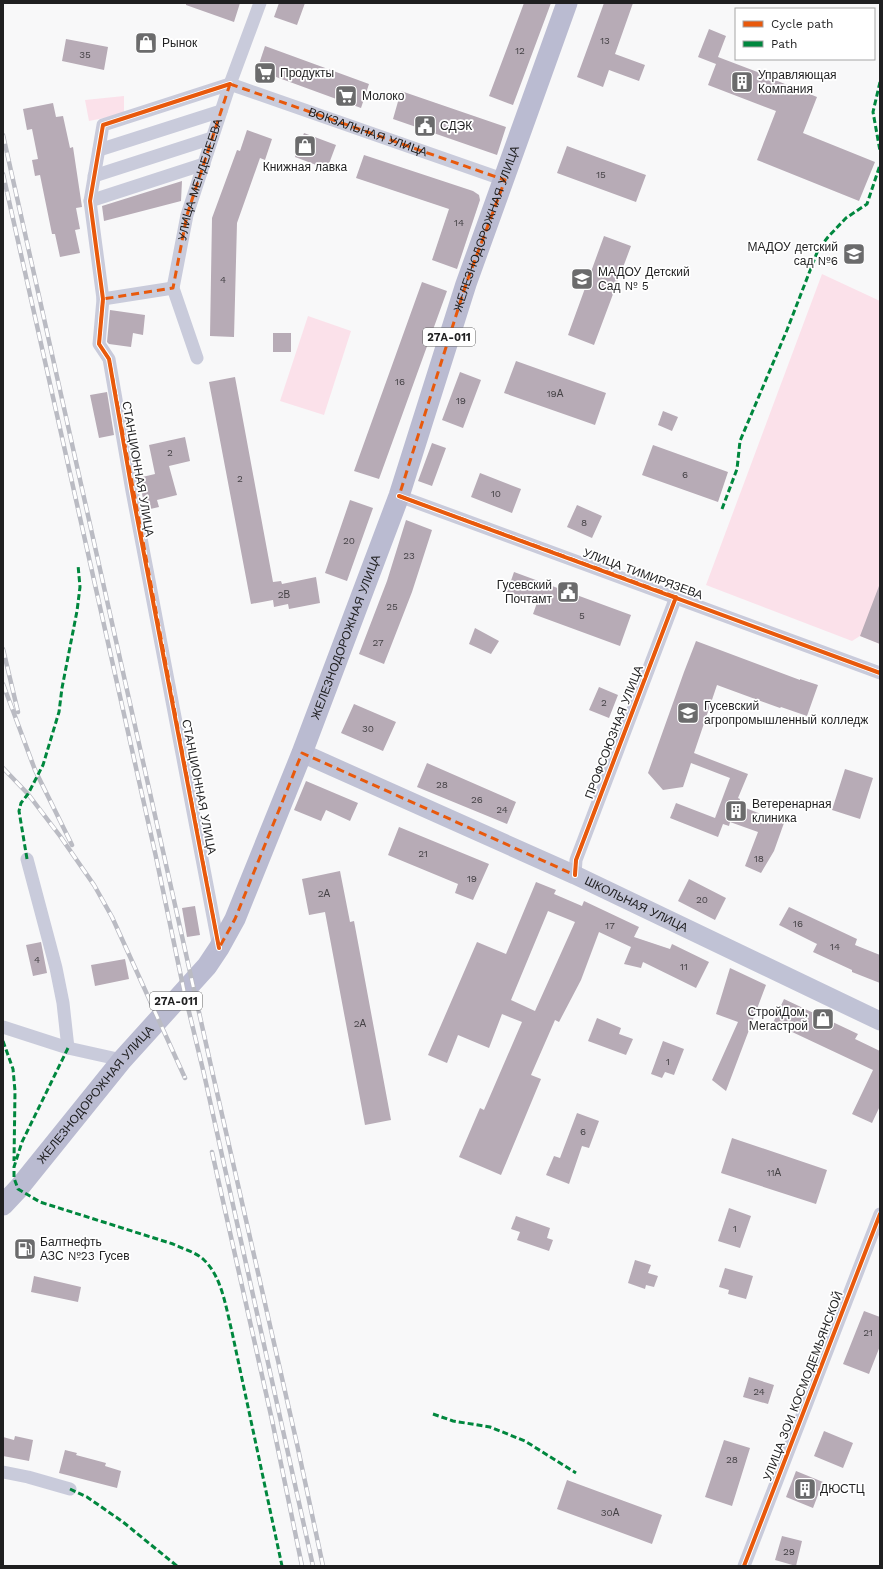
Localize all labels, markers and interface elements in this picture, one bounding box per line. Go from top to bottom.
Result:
legend [735,8,875,60]
text: Cycle path [771,17,833,31]
shop icon: Рынок [133,30,159,56]
house number: 13 [600,35,610,46]
place label: Рынок [162,36,198,50]
text: Path [771,37,797,51]
house number: 12 [515,45,525,56]
house number: 35 [79,49,91,60]
supermarket icon: Продукты [252,60,278,86]
place label: Продукты [280,66,334,80]
place label: Управляющая Компания [758,68,837,96]
building icon: Управляющая Компания [729,69,755,95]
supermarket icon: Молоко [333,83,359,109]
place label: Молоко [362,89,405,103]
street label: ВОКЗАЛЬНАЯ УЛИЦА [306,105,429,159]
public building icon: СДЭК [412,113,438,139]
street label: УЛИЦА МЕНДЕЛЕЕВА [175,117,225,242]
place label: СДЭК [440,119,472,133]
shop icon: Книжная лавка [292,133,318,159]
street label: ЖЕЛЕЗНОДОРОЖНАЯ УЛИЦА [451,144,522,314]
place label: Книжная лавка [263,160,348,174]
house number: 15 [596,169,606,180]
house number: 14 [454,217,464,228]
place label: МАДОУ детский сад №6 [747,240,838,268]
school or university icon: МАДОУ детский сад №6 [841,241,867,267]
place label: МАДОУ Детский Сад № 5 [598,265,690,293]
school or university icon: МАДОУ Детский Сад № 5 [569,266,595,292]
house number: 4 [220,274,226,285]
road number: 27А-011 [423,328,475,346]
house number: 16 [395,376,405,387]
house number: 19А [547,388,564,399]
house number: 19 [456,395,466,406]
street label: СТАНЦИОННАЯ УЛИЦА [119,400,157,538]
house number: 2 [167,447,173,458]
house number: 6 [682,469,688,480]
house number: 2 [237,473,243,484]
house number: 10 [491,488,501,499]
house number: 8 [581,517,587,528]
house number: 20 [343,535,355,546]
street label: УЛИЦА ТИМИРЯЗЕВА [581,546,705,602]
house number: 23 [403,550,415,561]
street label: ЖЕЛЕЗНОДОРОЖНАЯ УЛИЦА [308,553,383,722]
place label: Гусевский Почтамт [497,578,552,606]
public building icon: Гусевский Почтамт [555,579,581,605]
house number: 2В [278,589,291,600]
house number: 25 [386,601,398,612]
house number: 5 [579,610,585,621]
house number: 27 [372,637,384,648]
street label: ПРОФСОЮЗНАЯ УЛИЦА [582,663,646,801]
house number: 2 [601,697,607,708]
place label: Гусевский агропромышленный колледж [704,699,868,727]
school or university icon: Гусевский агропромышленный колледж [675,700,701,726]
street label: СТАНЦИОННАЯ УЛИЦА [179,718,219,856]
house number: 30 [362,723,374,734]
house number: 28 [436,779,448,790]
house number: 26 [471,794,483,805]
place label: Ветеренарная клиника [752,797,831,825]
building icon: Ветеренарная клиника [723,798,749,824]
house number: 24 [496,804,508,815]
house number: 21 [418,848,428,859]
house number: 18 [754,853,764,864]
house number: 19 [467,873,477,884]
street label: ШКОЛЬНАЯ УЛИЦА [582,874,690,935]
house number: 2А [318,888,331,899]
house number: 20 [696,894,708,905]
house number: 16 [793,918,803,929]
house number: 17 [605,920,615,931]
house number: 14 [830,941,840,952]
house number: 4 [34,954,40,965]
house number: 11 [680,961,688,972]
road number: 27А-011 [150,992,202,1010]
place label: СтройДом, Мегастрой [747,1005,808,1033]
shop icon: СтройДом, Мегастрой [810,1006,836,1032]
house number: 2А [354,1018,367,1029]
street label: ЖЕЛЕЗНОДОРОЖНАЯ УЛИЦА [34,1023,157,1167]
house number: 1 [666,1056,670,1067]
house number: 6 [580,1126,586,1137]
house number: 11А [767,1167,782,1178]
house number: 1 [733,1223,737,1234]
place label: Балтнефть АЗС №23 Гусев [40,1235,130,1263]
fuel station icon: Балтнефть АЗС №23 Гусев [12,1236,38,1262]
street label: УЛИЦА ЗОИ КОСМОДЕМЬЯНСКОЙ [759,1289,846,1483]
house number: 21 [863,1327,873,1338]
house number: 24 [753,1386,765,1397]
house number: 28 [726,1454,738,1465]
building icon: ДЮСТЦ [792,1476,818,1502]
place label: ДЮСТЦ [820,1482,865,1496]
house number: 30А [601,1507,620,1518]
house number: 29 [783,1546,795,1557]

